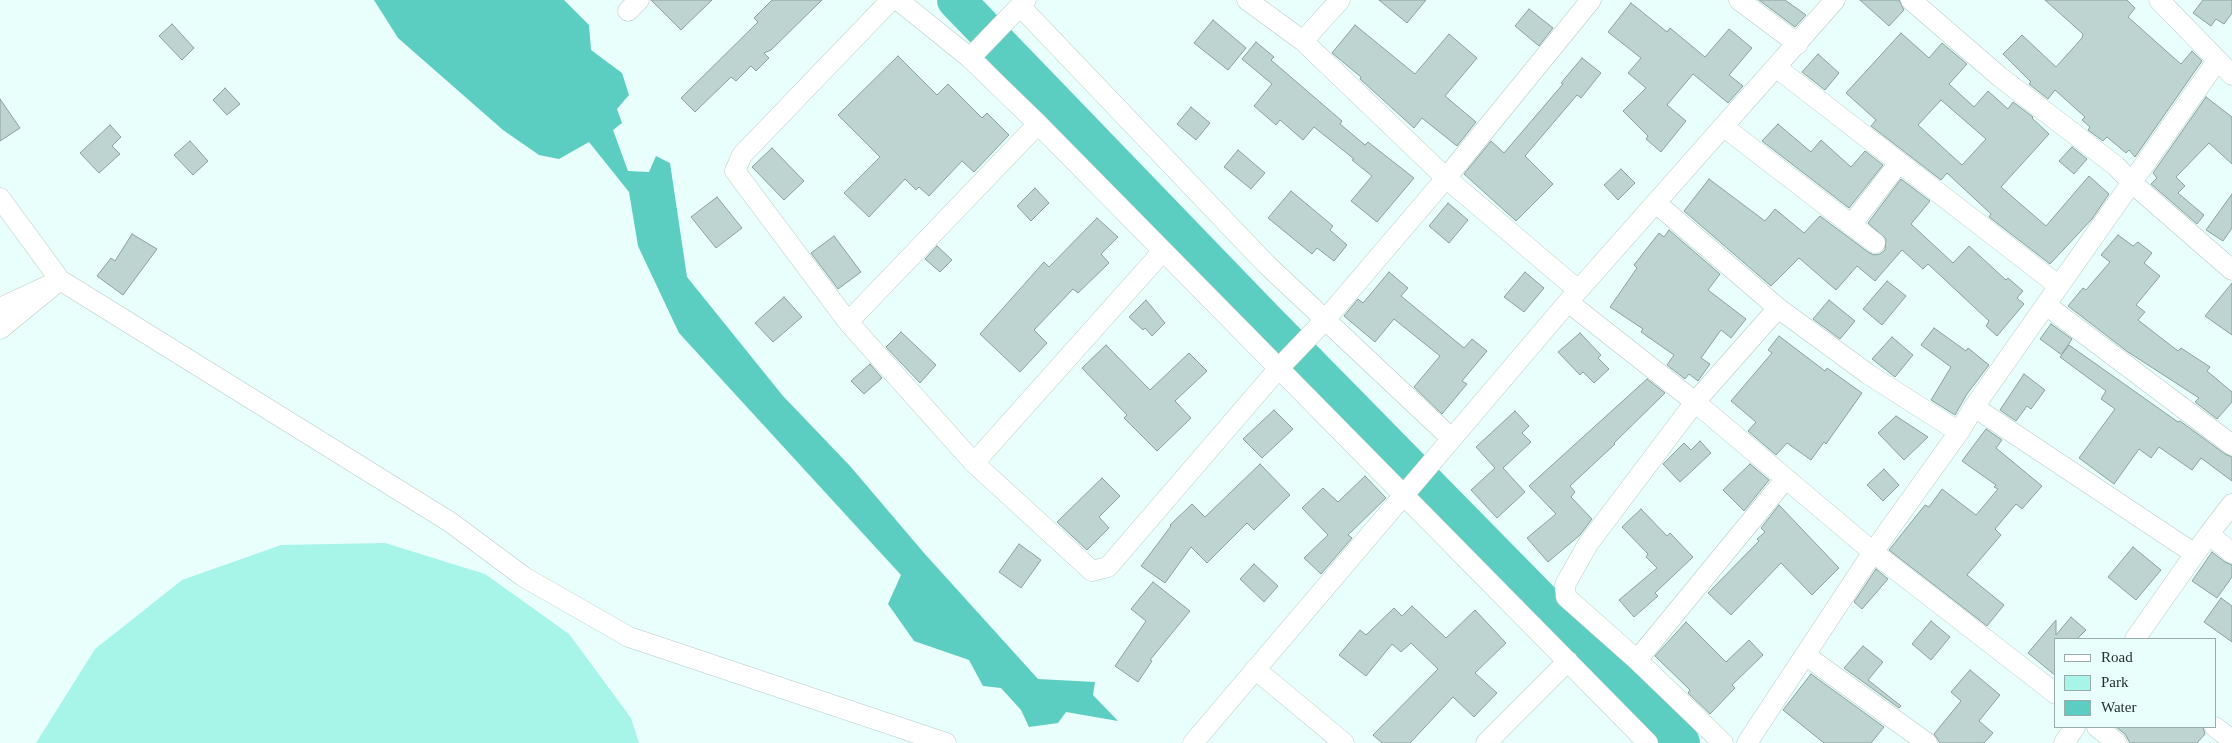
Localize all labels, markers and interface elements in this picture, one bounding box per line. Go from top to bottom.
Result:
legend [2054,638,2217,728]
text: Road [2101,649,2133,665]
text: Park [2101,674,2129,690]
text: Water [2101,699,2136,715]

